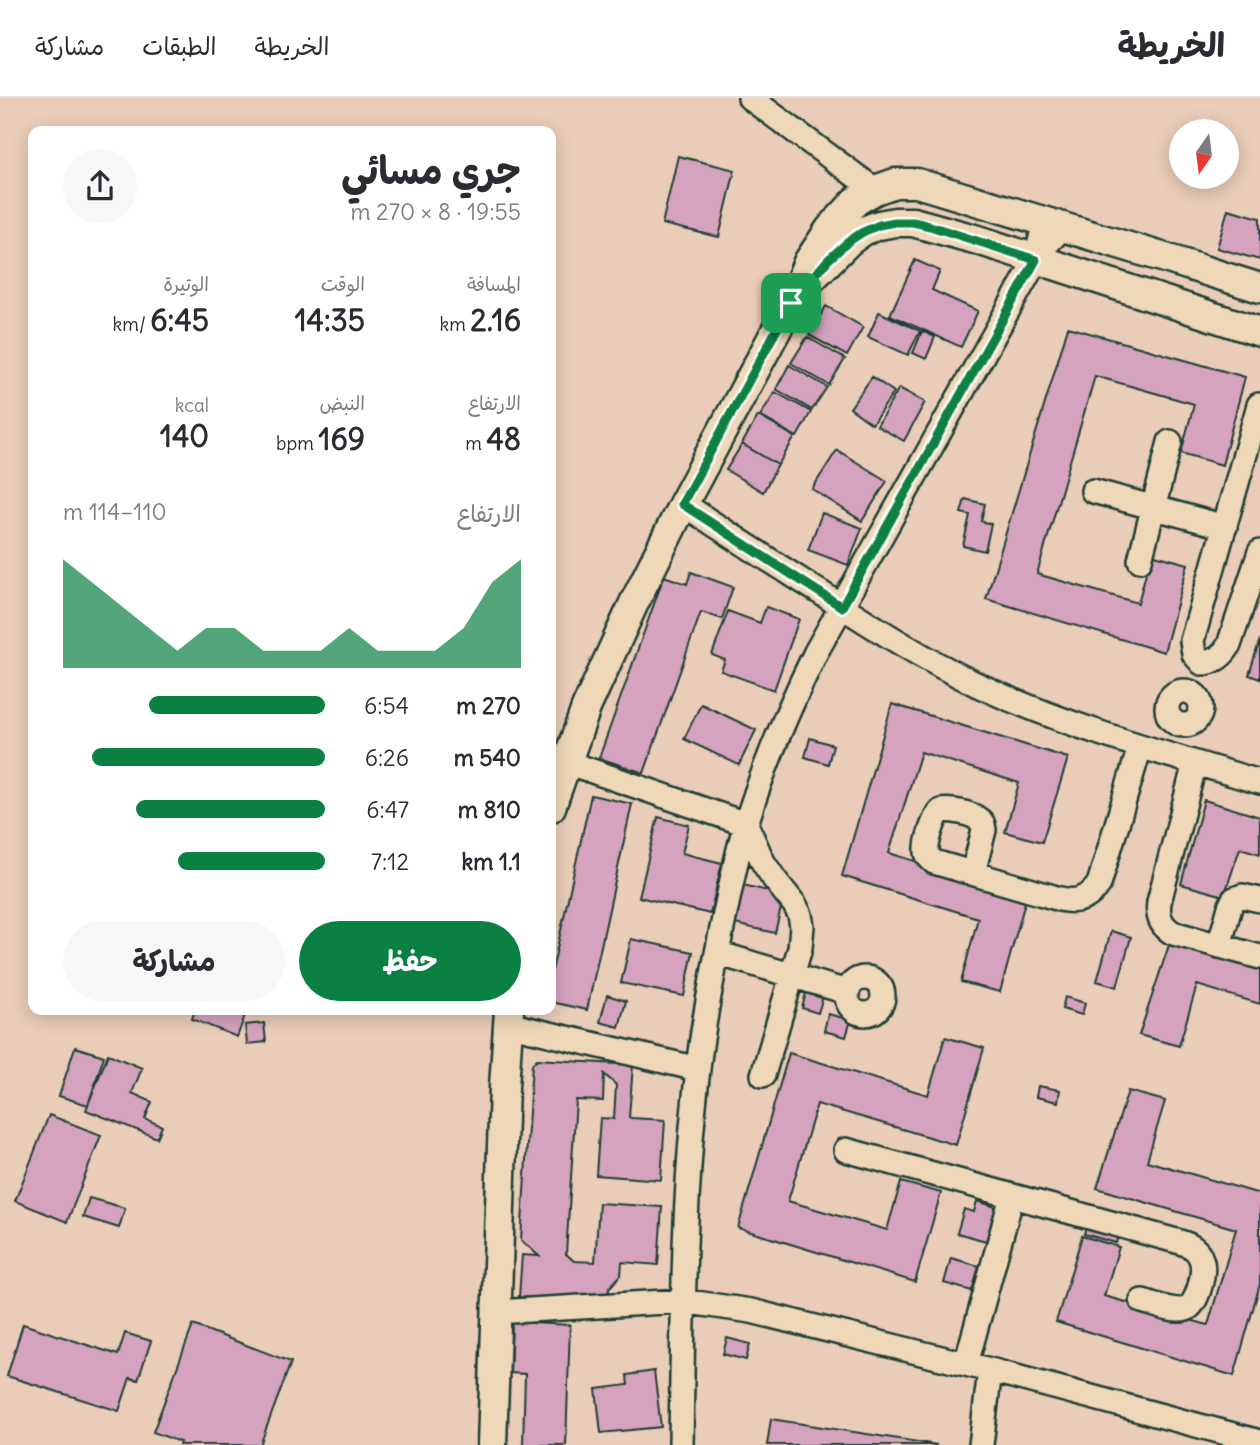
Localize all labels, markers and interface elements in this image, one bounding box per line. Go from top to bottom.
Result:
text: الخريطة [1118,24,1225,66]
text: مشاركة [35,31,104,61]
text: الطبقات [142,31,217,61]
text: الخريطة [255,31,329,61]
north arrow [1169,119,1239,189]
map controls [1169,119,1239,189]
text: جري مسائي [341,147,521,194]
button: share [63,149,137,223]
text: 19:55 · 8 × 270 m [350,197,521,226]
text: الوتيرة [163,272,209,296]
text: الوقت [321,272,365,296]
text: المسافة [467,272,521,296]
pin [761,273,821,333]
icon: arrive [772,284,810,322]
text: 6:45 [150,301,209,339]
text: 14:35 [295,301,365,339]
text: 2.16 [470,301,521,339]
text: /km [113,312,150,336]
text: km [439,312,470,336]
text: النبض [320,391,365,415]
text: الارتفاع [468,391,521,415]
text: kcal [175,393,209,417]
text: 140 [160,417,209,455]
text: 169 [319,420,365,458]
text: 48 [486,420,521,458]
text: bpm [276,431,319,455]
text: m [465,431,486,455]
text: 110–114 m [63,497,167,526]
text: الارتفاع [457,499,521,528]
text: 6:54 [364,691,409,720]
text: 270 m [456,691,521,720]
text: 6:26 [365,743,409,772]
text: 540 m [454,743,521,772]
text: 6:47 [366,795,409,824]
text: 810 m [458,795,521,824]
text: 7:12 [371,847,409,876]
text: 1.1 km [462,847,521,876]
button: مشاركة [63,921,285,1001]
button: حفظ [299,921,521,1001]

